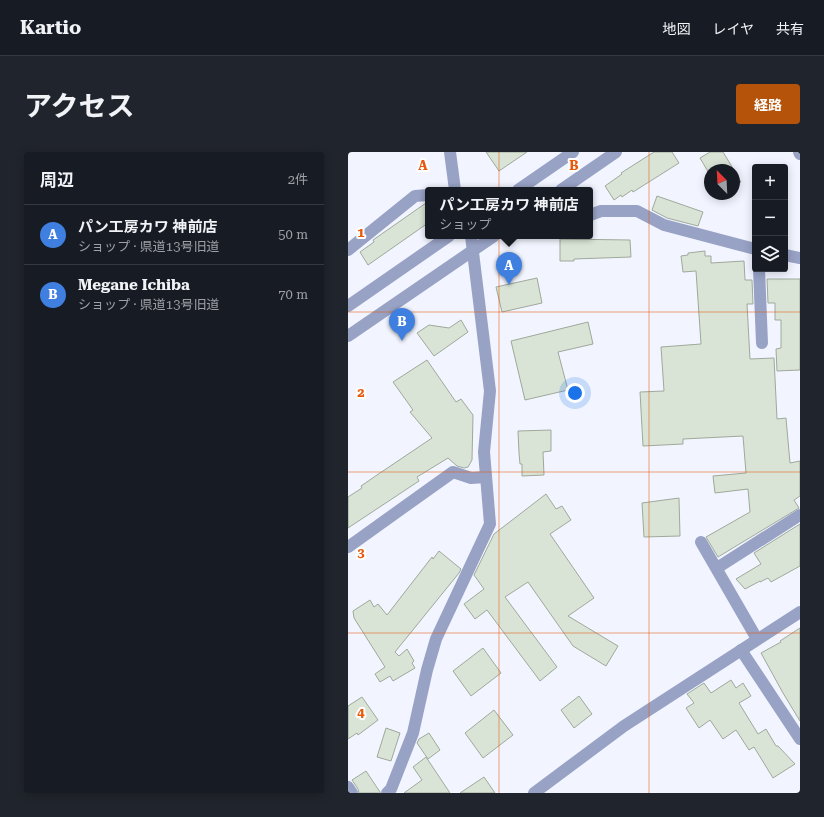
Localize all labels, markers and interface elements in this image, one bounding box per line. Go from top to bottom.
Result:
text: Kartio [20,16,81,39]
text: 地図 [662,21,690,37]
text: レイヤ [712,21,754,37]
text: 共有 [776,21,804,37]
button: 経路 [736,84,800,124]
text: アクセス [24,90,135,123]
text: A [418,158,428,173]
text: B [569,158,579,173]
north arrow [704,164,740,200]
map controls [752,164,788,272]
button: + [752,164,788,200]
text: 周辺 [40,170,74,190]
text: 2件 [288,172,308,187]
popup [425,187,593,239]
text: パン工房カワ 神前店 [439,196,579,214]
button: − [752,200,788,236]
text: ショップ [439,217,491,232]
text: パン工房カワ 神前店 [78,218,218,236]
text: 1 [357,225,365,240]
text: A [48,227,58,242]
text: 50 m [278,227,308,242]
button: layers [752,236,788,272]
text: ショップ · 県道13号旧道 [78,239,219,254]
pin: A [496,252,522,285]
text: Megane Ichiba [78,276,190,294]
text: B [48,287,58,302]
text: 70 m [278,287,308,302]
text: ショップ · 県道13号旧道 [78,297,219,312]
pin: B [389,308,415,341]
your location [565,383,585,403]
text: 2 [357,385,365,400]
text: 3 [357,545,365,560]
text: 4 [357,705,365,720]

